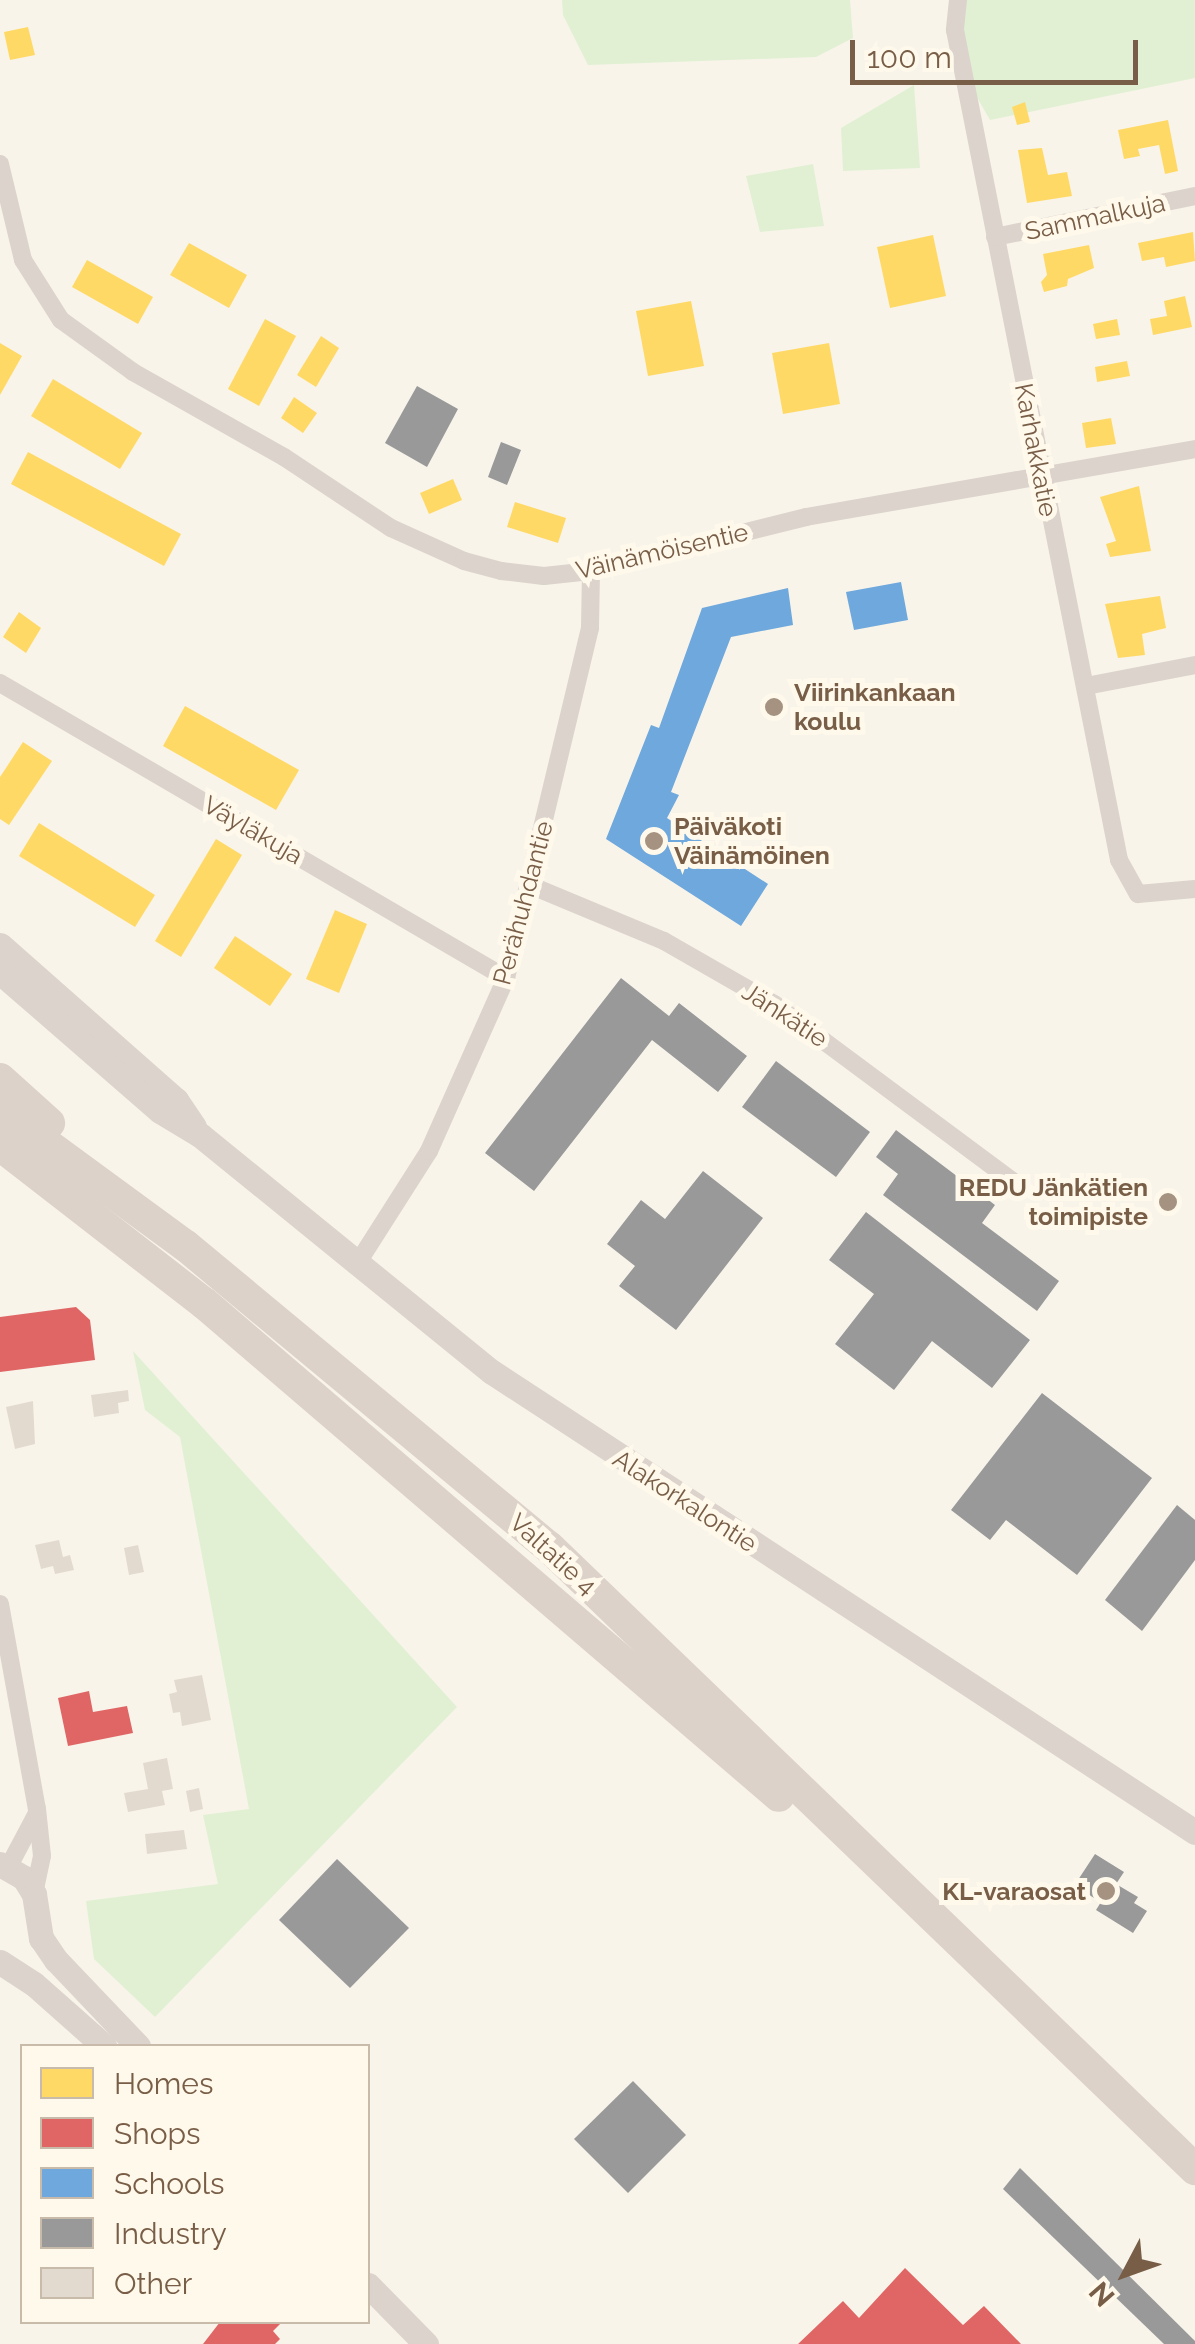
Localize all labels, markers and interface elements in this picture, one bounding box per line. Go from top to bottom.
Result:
scale bar [855,20,1142,82]
text: 100 m [867,40,952,75]
street label: Sammalkuja [1022,188,1168,246]
street label: Karhakkatie [1008,381,1064,519]
street label: Väinämöisentie [573,517,751,585]
place label: Viirinkankaan koulu [794,678,956,737]
marker: Viirinkankaan koulu [763,696,785,718]
street label: Väyläkuja [198,789,308,871]
place label: Päiväkoti Väinämöinen [674,812,830,871]
street label: Perähuhdantie [487,818,559,988]
marker: Päiväkoti Väinämöinen [643,830,665,852]
street label: Jänkätie [737,976,833,1054]
place label: REDU Jänkätien toimipiste [958,1173,1148,1232]
marker: REDU Jänkätien toimipiste [1157,1191,1179,1213]
street label: Alakorkalontie [608,1443,762,1559]
street label: Valtatie 4 [503,1507,603,1601]
place label: KL-varaosat [942,1876,1086,1906]
marker: KL-varaosat [1095,1880,1117,1902]
legend [20,2044,370,2324]
text: Homes [114,2066,213,2101]
text: Shops [114,2116,201,2151]
text: Schools [114,2166,225,2201]
text: Industry [114,2216,227,2251]
north arrow [1075,2224,1175,2324]
text: Other [114,2266,192,2301]
text: N [1083,2275,1121,2313]

